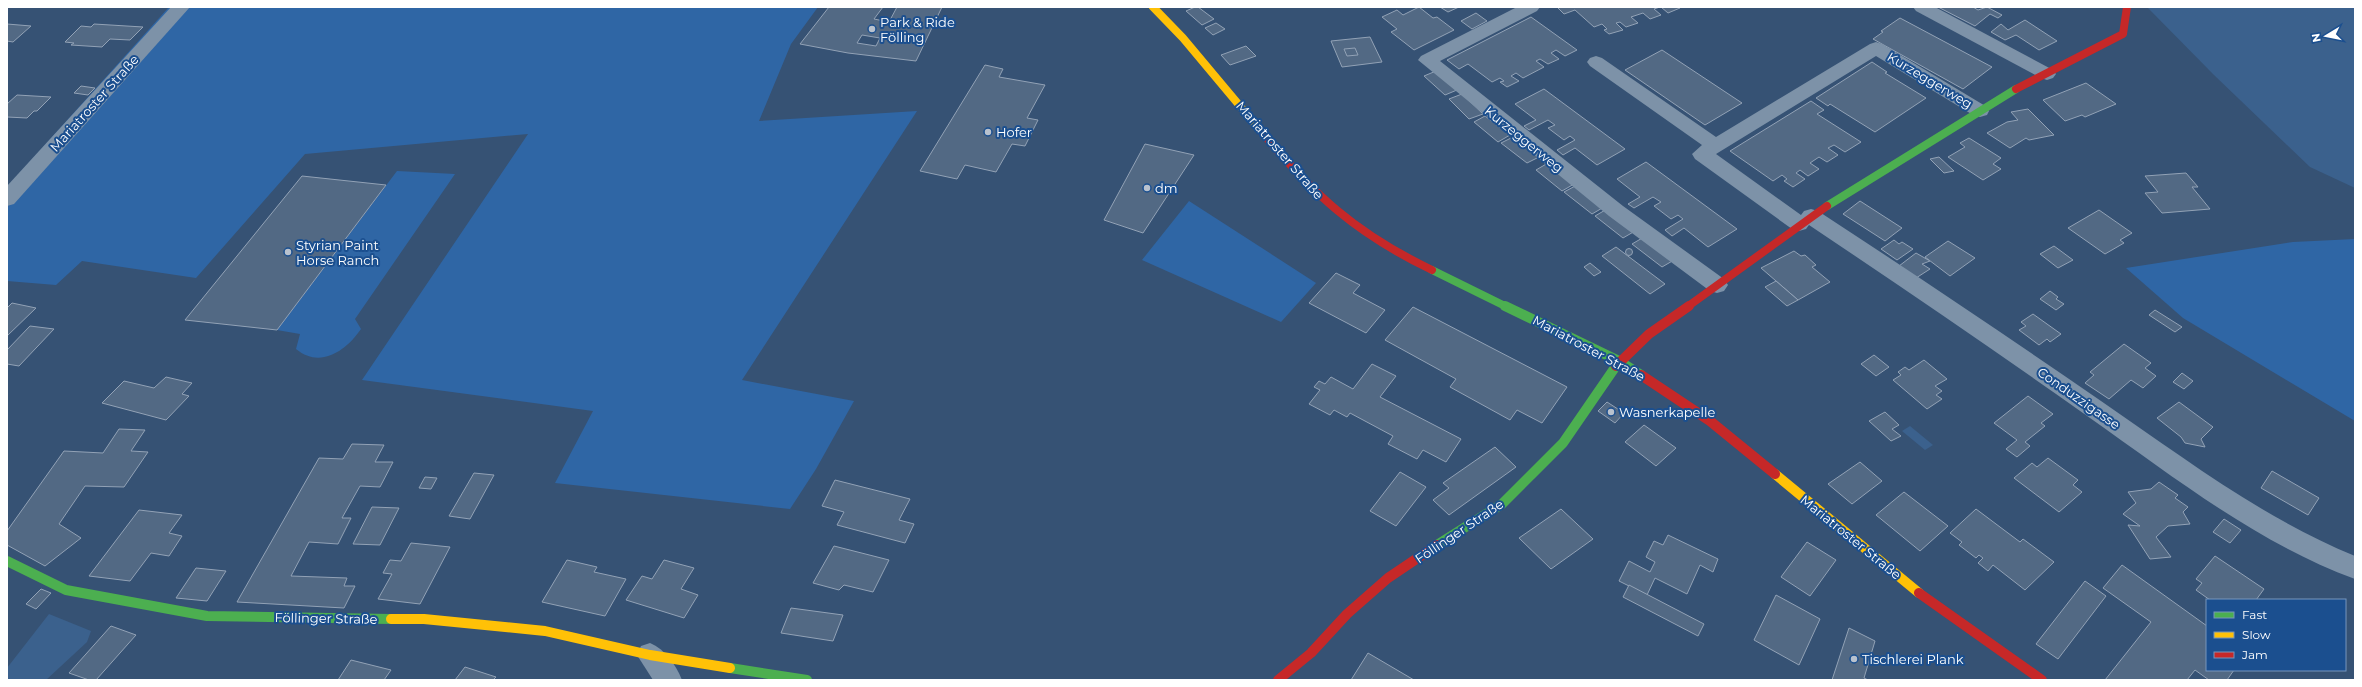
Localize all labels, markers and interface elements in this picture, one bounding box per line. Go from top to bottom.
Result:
place label: Park & Ride Fölling [880,14,955,45]
north arrow [2306,16,2346,56]
marker: Park & Ride Fölling [867,24,877,34]
text: N [2308,32,2324,43]
street label: Kurzeggerweg [1885,48,1975,112]
street label: Mariatroster Straße [46,51,142,155]
street label: Mariatroster Straße [1233,98,1327,202]
street label: Kurzeggerweg [1482,102,1566,176]
place label: Hofer [996,124,1032,140]
marker: Hofer [983,127,993,137]
place label: dm [1155,180,1178,196]
marker: dm [1142,183,1152,193]
place label: Styrian Paint Horse Ranch [296,237,379,268]
marker: Styrian Paint Horse Ranch [283,247,293,257]
street label: Mariatroster Straße [1530,312,1648,384]
street label: Conduzzigasse [2035,364,2124,433]
place label: Wasnerkapelle [1619,404,1715,420]
marker: Wasnerkapelle [1606,407,1616,417]
street label: Mariatroster Straße [1797,491,1905,583]
street label: Föllinger Straße [1412,495,1506,566]
legend [2206,599,2346,671]
text: Fast [2242,607,2267,622]
street label: Föllinger Straße [274,609,378,627]
text: Slow [2242,627,2271,642]
text: Jam [2241,647,2268,662]
place label: Tischlerei Plank [1862,651,1964,667]
marker: Tischlerei Plank [1849,654,1859,664]

